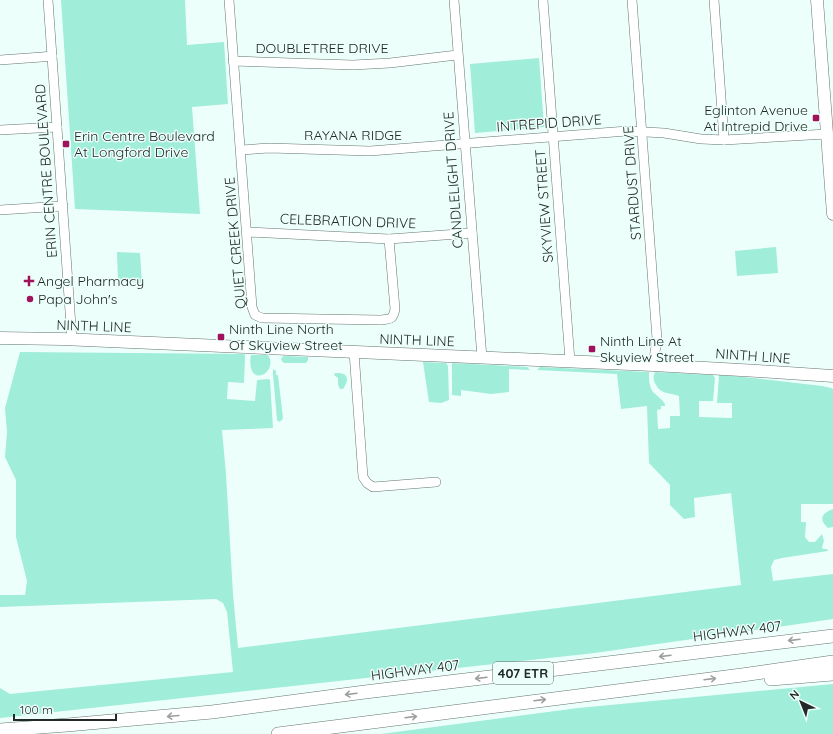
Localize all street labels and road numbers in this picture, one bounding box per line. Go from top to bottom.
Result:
street label: DOUBLETREE DRIVE [255,39,389,57]
street label: ERIN CENTRE BOULEVARD [31,83,61,259]
street label: INTREPID DRIVE [496,110,602,136]
street label: CANDLELIGHT DRIVE [439,111,467,249]
street label: STARDUST DRIVE [619,125,645,241]
street label: RAYANA RIDGE [304,126,402,144]
street label: SKYVIEW STREET [531,149,557,263]
street label: QUIET CREEK DRIVE [220,176,250,310]
street label: CELEBRATION DRIVE [280,210,416,232]
street label: NINTH LINE [56,316,132,336]
street label: NINTH LINE [379,330,455,350]
street label: NINTH LINE [715,344,791,368]
street label: HIGHWAY 407 [692,617,782,645]
street label: HIGHWAY 407 [370,656,460,684]
road number: 407 ETR [493,662,553,684]

